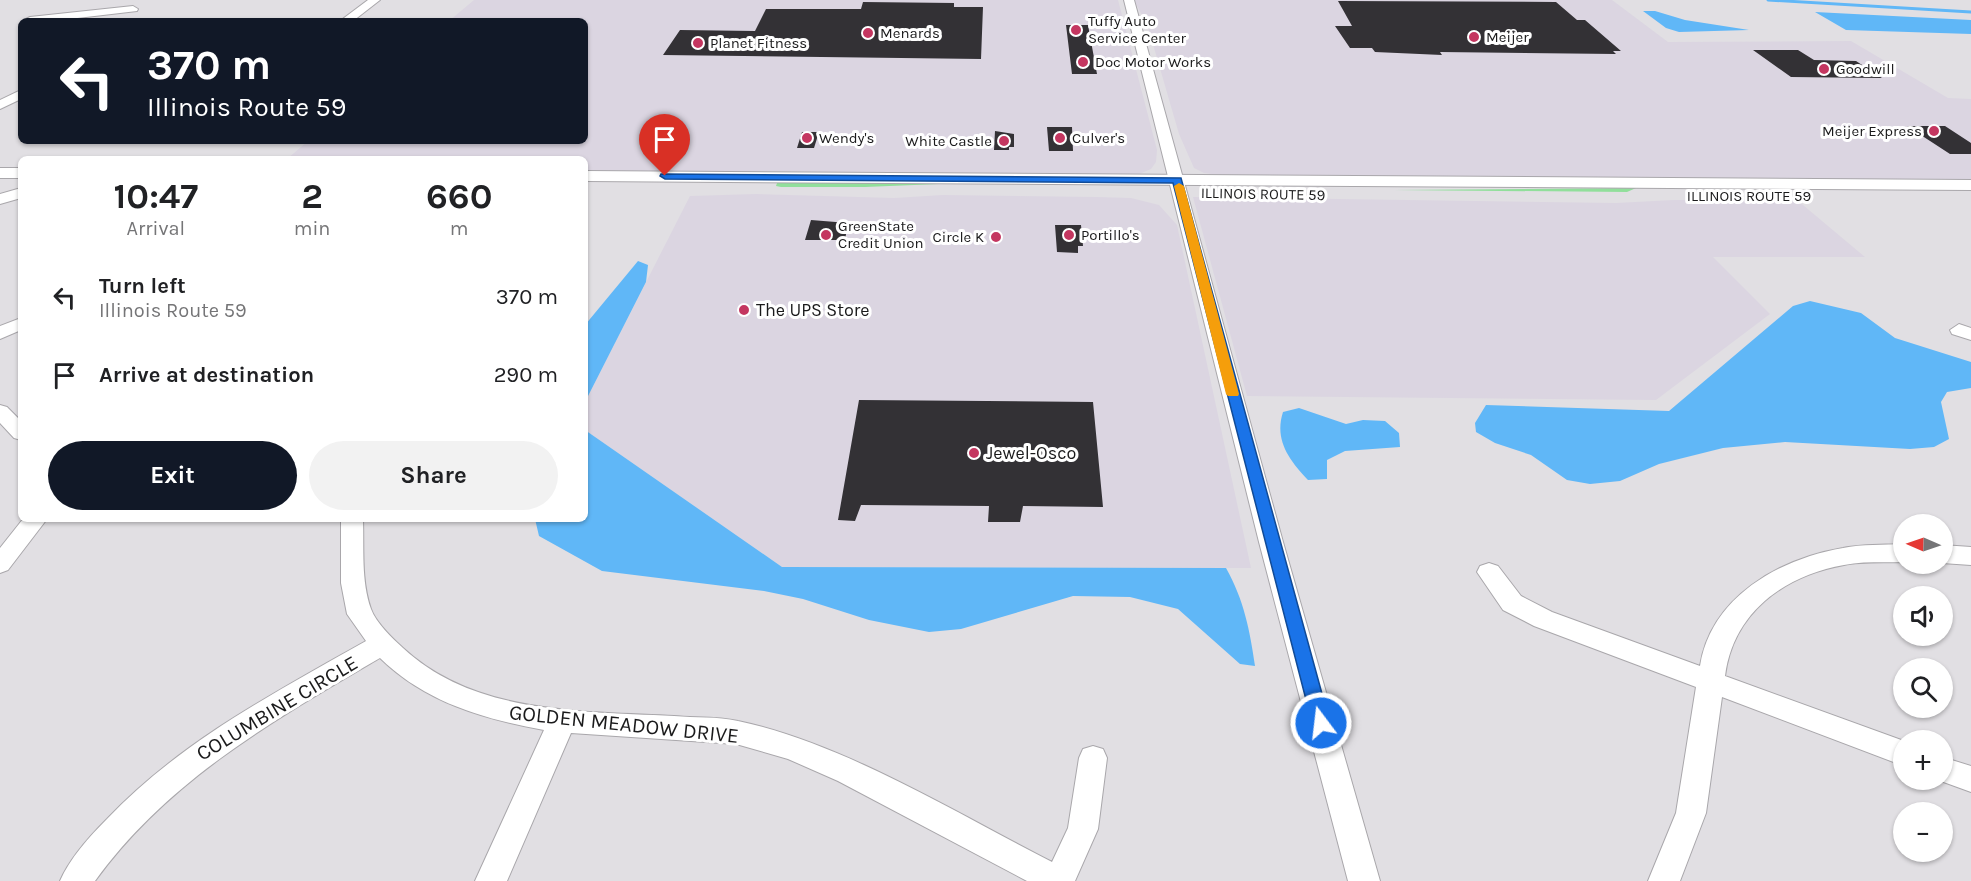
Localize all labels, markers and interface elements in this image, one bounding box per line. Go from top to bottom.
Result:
place label: Tuffy Auto Service Center [1088,12,1186,47]
marker: Tuffy Auto Service Center [1069,23,1083,37]
place label: Menards [880,24,940,42]
marker: Menards [861,26,875,40]
place label: Meijer [1486,28,1529,46]
marker: Meijer [1467,30,1481,44]
place label: Planet Fitness [710,34,807,52]
marker: Planet Fitness [691,36,705,50]
text: 370 m [147,40,271,90]
icon: left [48,42,126,120]
place label: Doc Motor Works [1095,53,1211,71]
marker: Doc Motor Works [1076,55,1090,69]
place label: Goodwill [1836,60,1895,78]
marker: Goodwill [1817,62,1831,76]
text: Illinois Route 59 [147,91,346,123]
pin [639,114,690,176]
place label: Meijer Express [1822,122,1922,140]
icon: arrive [648,123,681,156]
marker: Meijer Express [1927,124,1941,138]
place label: Wendy's [819,129,874,147]
place label: Culver's [1072,129,1125,147]
marker: Wendy's [800,131,814,145]
marker: Culver's [1053,131,1067,145]
place label: White Castle [905,132,992,150]
marker: White Castle [997,134,1011,148]
text: 10:47 [114,175,198,217]
text: 2 [301,175,323,217]
text: 660 [426,175,492,217]
street label: ILLINOIS ROUTE 59 [1201,184,1325,204]
street label: ILLINOIS ROUTE 59 [1687,187,1811,205]
text: Arrival [127,217,185,240]
text: min [294,217,330,240]
text: m [450,217,469,240]
place label: GreenState Credit Union [838,217,923,252]
place label: Portillo's [1081,226,1140,244]
marker: GreenState Credit Union [819,228,833,242]
place label: Circle K [933,228,984,246]
marker: Portillo's [1062,228,1076,242]
marker: Circle K [989,230,1003,244]
text: Turn left [99,273,186,299]
icon: left [48,281,81,314]
text: 370 m [496,284,558,310]
text: Illinois Route 59 [99,299,247,322]
place label: The UPS Store [756,299,870,321]
marker: The UPS Store [737,303,751,317]
icon: arrive [48,359,81,392]
text: Arrive at destination [99,362,314,388]
text: 290 m [494,362,558,388]
button: Exit [48,441,297,510]
button: Share [309,441,558,510]
place label: Jewel-Osco [986,442,1076,464]
marker: Jewel-Osco [967,446,981,460]
north arrow [1893,514,1953,574]
map controls [1893,514,1953,862]
button: sound [1893,586,1953,646]
street label: COLUMBINE CIRCLE [192,650,362,766]
button: search [1893,658,1953,718]
position arrow [1289,691,1353,755]
street label: GOLDEN MEADOW DRIVE [508,700,740,748]
button: + [1893,730,1953,790]
button: − [1893,802,1953,862]

